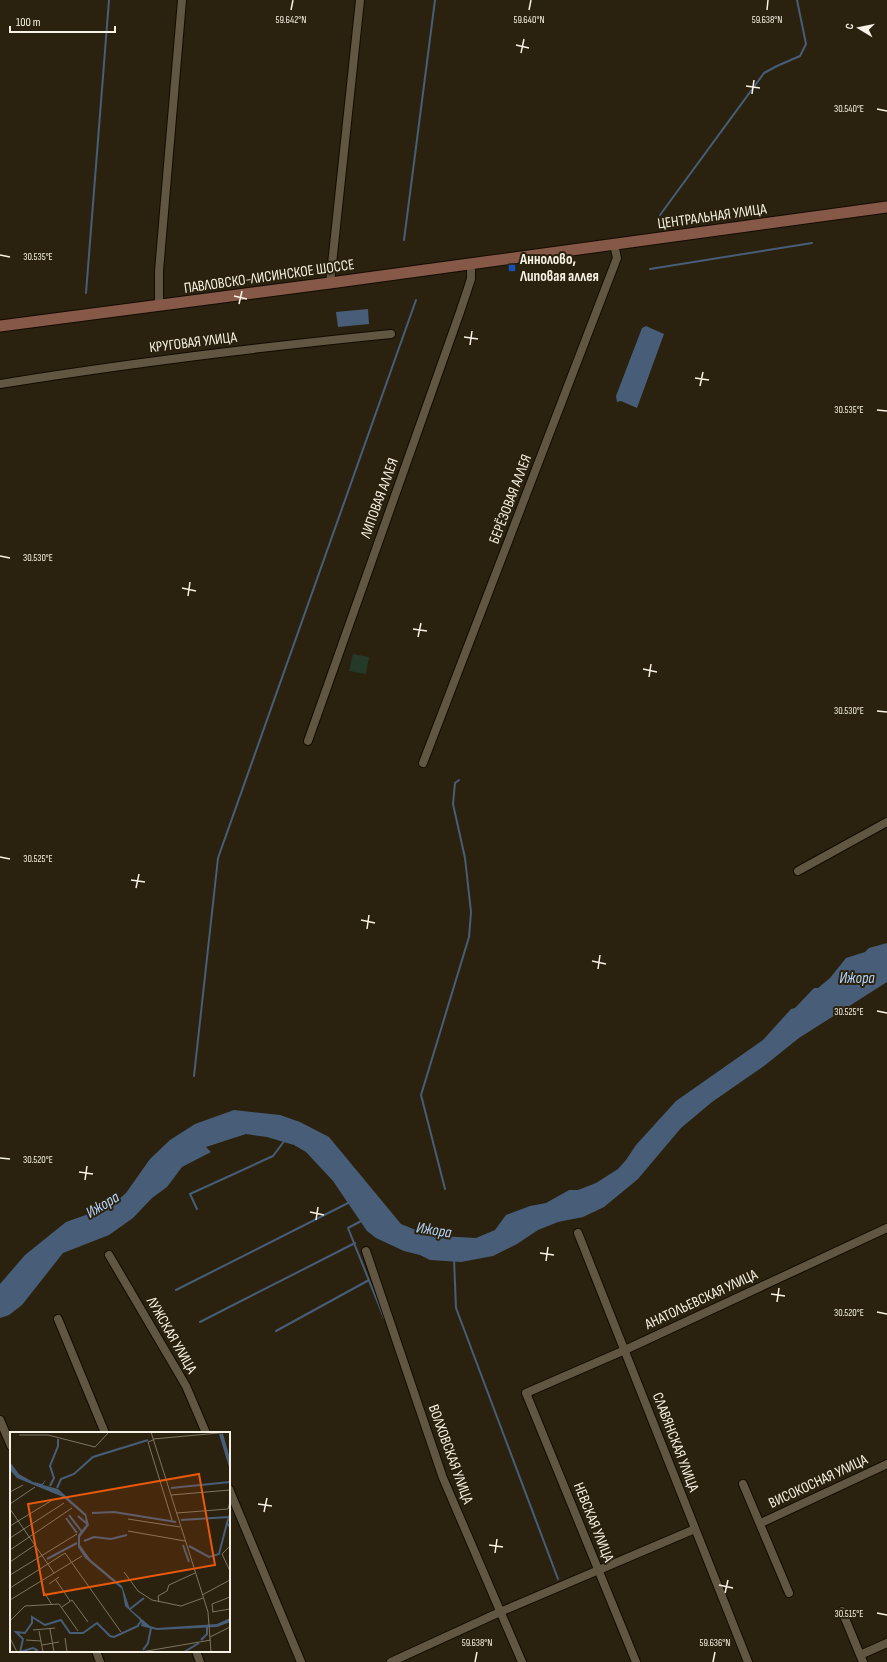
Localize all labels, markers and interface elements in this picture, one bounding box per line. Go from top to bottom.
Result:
scale bar [10,8,115,34]
north arrow [839,8,879,48]
text: 59.642°N [276,14,306,26]
text: 59.640°N [513,14,545,26]
text: 59.638°N [752,14,782,26]
text: 100 m [16,15,41,30]
text: С [843,22,857,30]
text: 30.540°E [834,103,864,115]
street label: ЦЕНТРАЛЬНАЯ УЛИЦА [656,199,768,234]
place label: Аннолово, Липовая аллея [519,250,599,286]
text: 30.535°E [23,251,53,263]
street label: ПАВЛОВСКО-ЛИСИНСКОЕ ШОССЕ [183,255,355,298]
marker: Аннолово, Липовая аллея [507,263,517,273]
street label: КРУГОВАЯ УЛИЦА [148,328,238,357]
text: 30.535°E [834,404,864,416]
street label: БЕРЁЗОВАЯ АЛЛЕЯ [485,452,536,546]
street label: ЛИПОВАЯ АЛЛЕЯ [356,456,403,542]
text: 30.530°E [23,552,53,564]
text: 30.530°E [834,705,864,717]
text: 30.525°E [23,853,53,865]
water label: Ижора [839,969,875,988]
text: 30.525°E [834,1006,864,1018]
text: 30.520°E [23,1154,53,1166]
water label: Ижора [83,1188,123,1223]
water label: Ижора [415,1218,453,1243]
street label: АНАТОЛЬЕВСКАЯ УЛИЦА [641,1265,761,1334]
street label: ЛУЖСКАЯ УЛИЦА [142,1293,201,1377]
text: 30.520°E [834,1307,864,1319]
street label: СЛАВЯНСКАЯ УЛИЦА [648,1390,703,1495]
street label: ВОЛХОВСКАЯ УЛИЦА [424,1402,477,1507]
inset map [10,1432,230,1652]
street label: ВИСОКОСНАЯ УЛИЦА [766,1450,871,1513]
street label: НЕВСКАЯ УЛИЦА [569,1480,618,1565]
text: 30.515°E [835,1608,863,1620]
text: 59.638°N [462,1637,492,1649]
text: 59.636°N [700,1637,730,1649]

